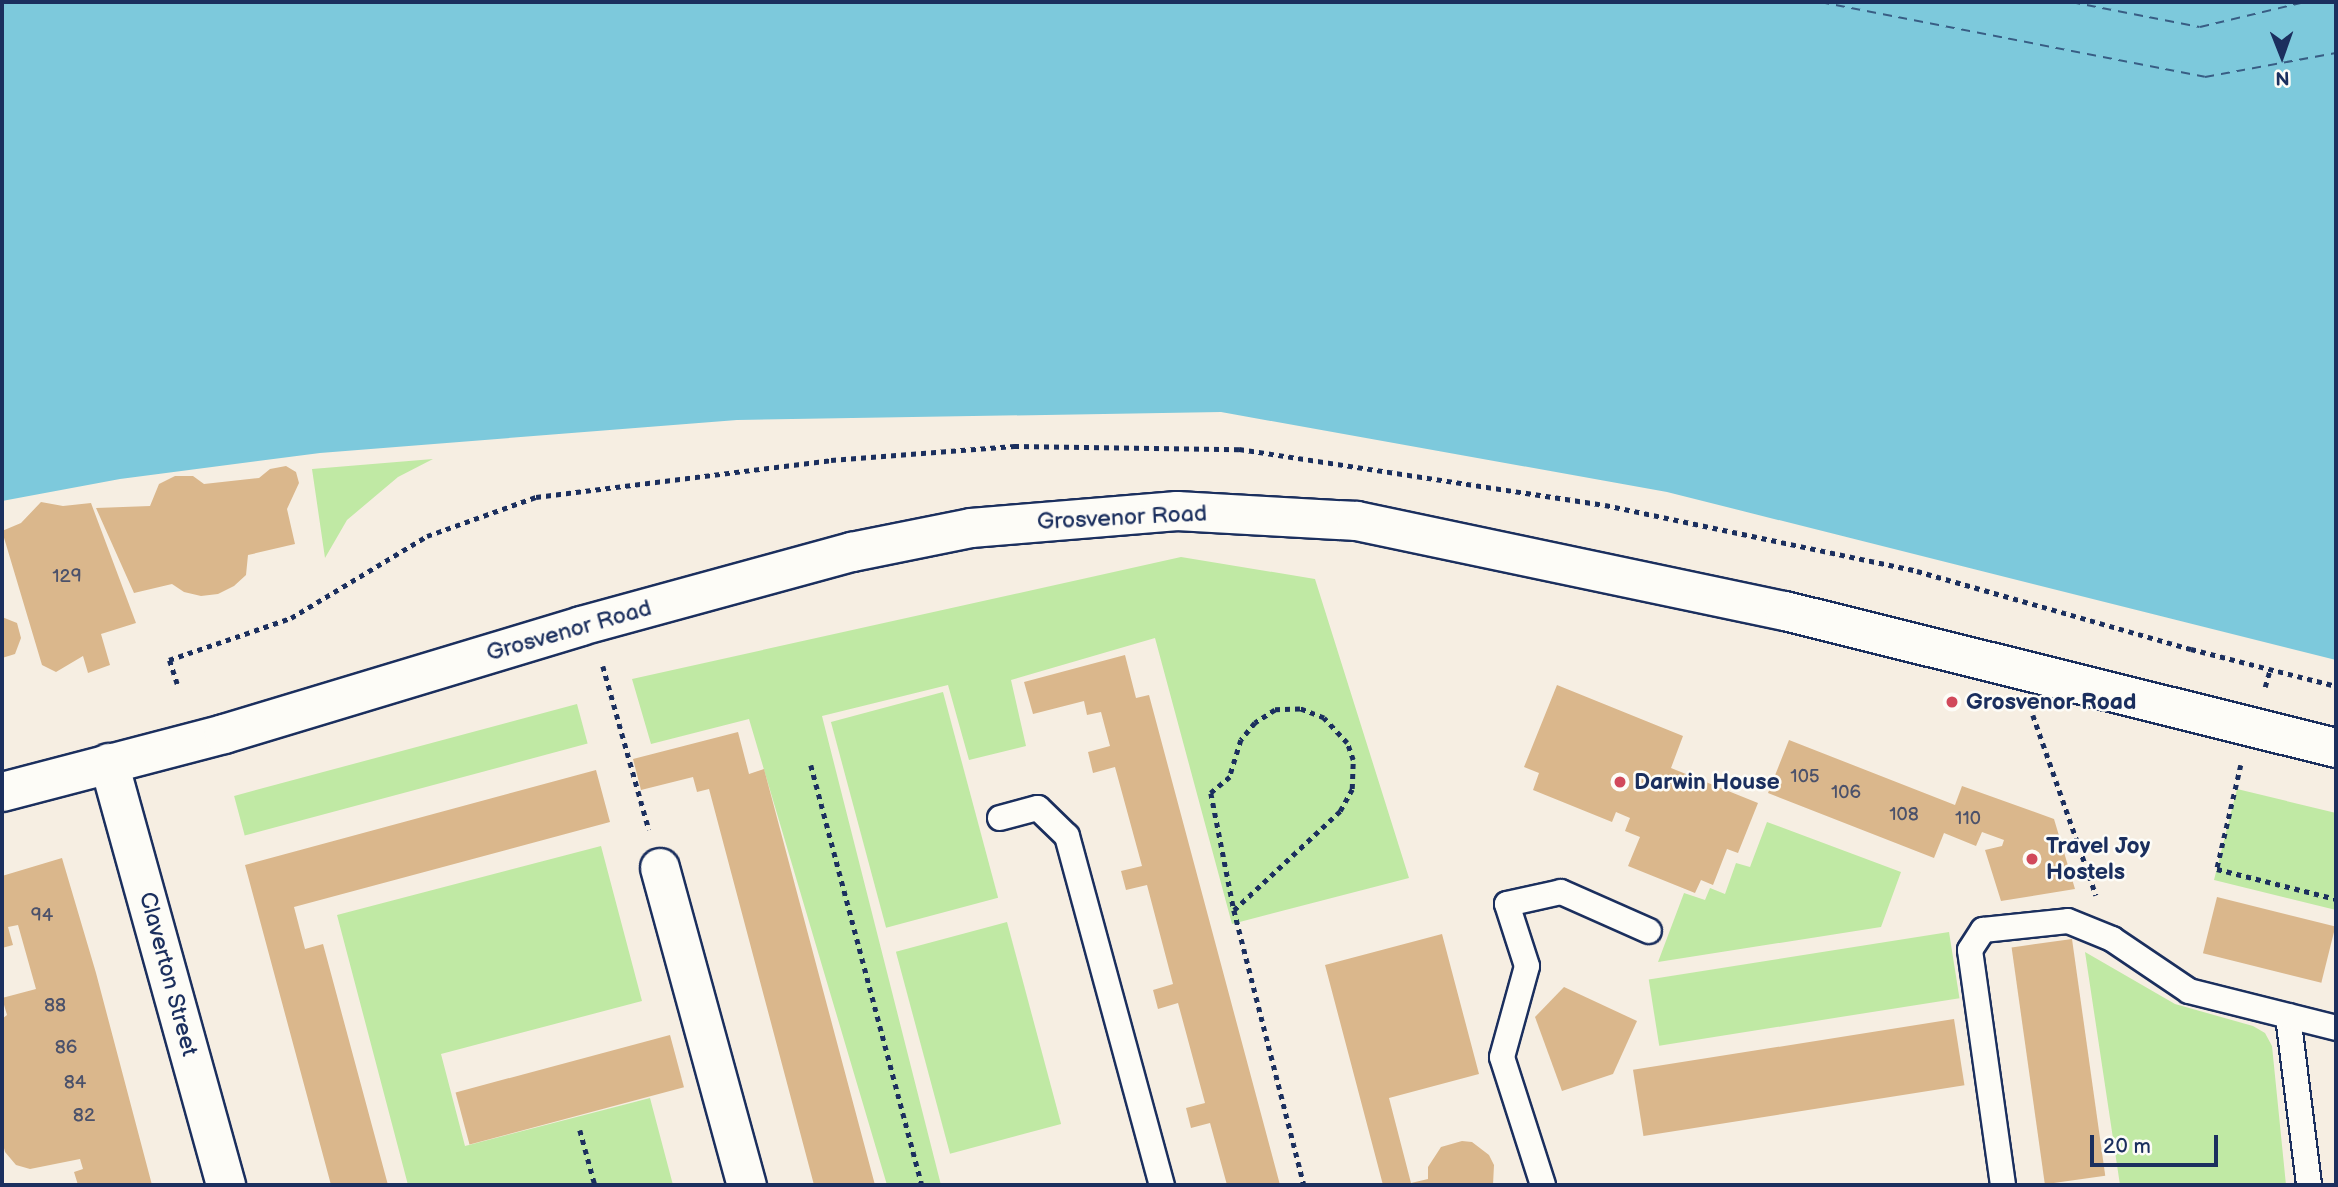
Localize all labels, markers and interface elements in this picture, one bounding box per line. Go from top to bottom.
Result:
north arrow [2247,21,2317,91]
text: N [2275,66,2290,89]
street label: Grosvenor Road [1036,500,1208,536]
house number: 129 [52,566,82,588]
street label: Grosvenor Road [483,594,655,668]
place label: Grosvenor Road [1966,688,2136,716]
marker: Grosvenor Road [1944,694,1960,710]
house number: 105 [1790,766,1820,788]
place label: Darwin House [1634,768,1780,796]
marker: Darwin House [1612,774,1628,790]
house number: 106 [1831,782,1861,804]
house number: 108 [1889,804,1919,826]
house number: 110 [1955,808,1981,830]
place label: Travel Joy Hostels [2046,832,2150,886]
marker: Travel Joy Hostels [2024,851,2040,867]
street label: Claverton Street [133,889,203,1059]
house number: 94 [31,905,53,927]
house number: 88 [44,995,66,1017]
house number: 86 [55,1037,77,1059]
house number: 84 [64,1072,86,1094]
house number: 82 [73,1105,95,1127]
scale bar [2093,1120,2221,1164]
text: 20 m [2103,1134,2151,1159]

